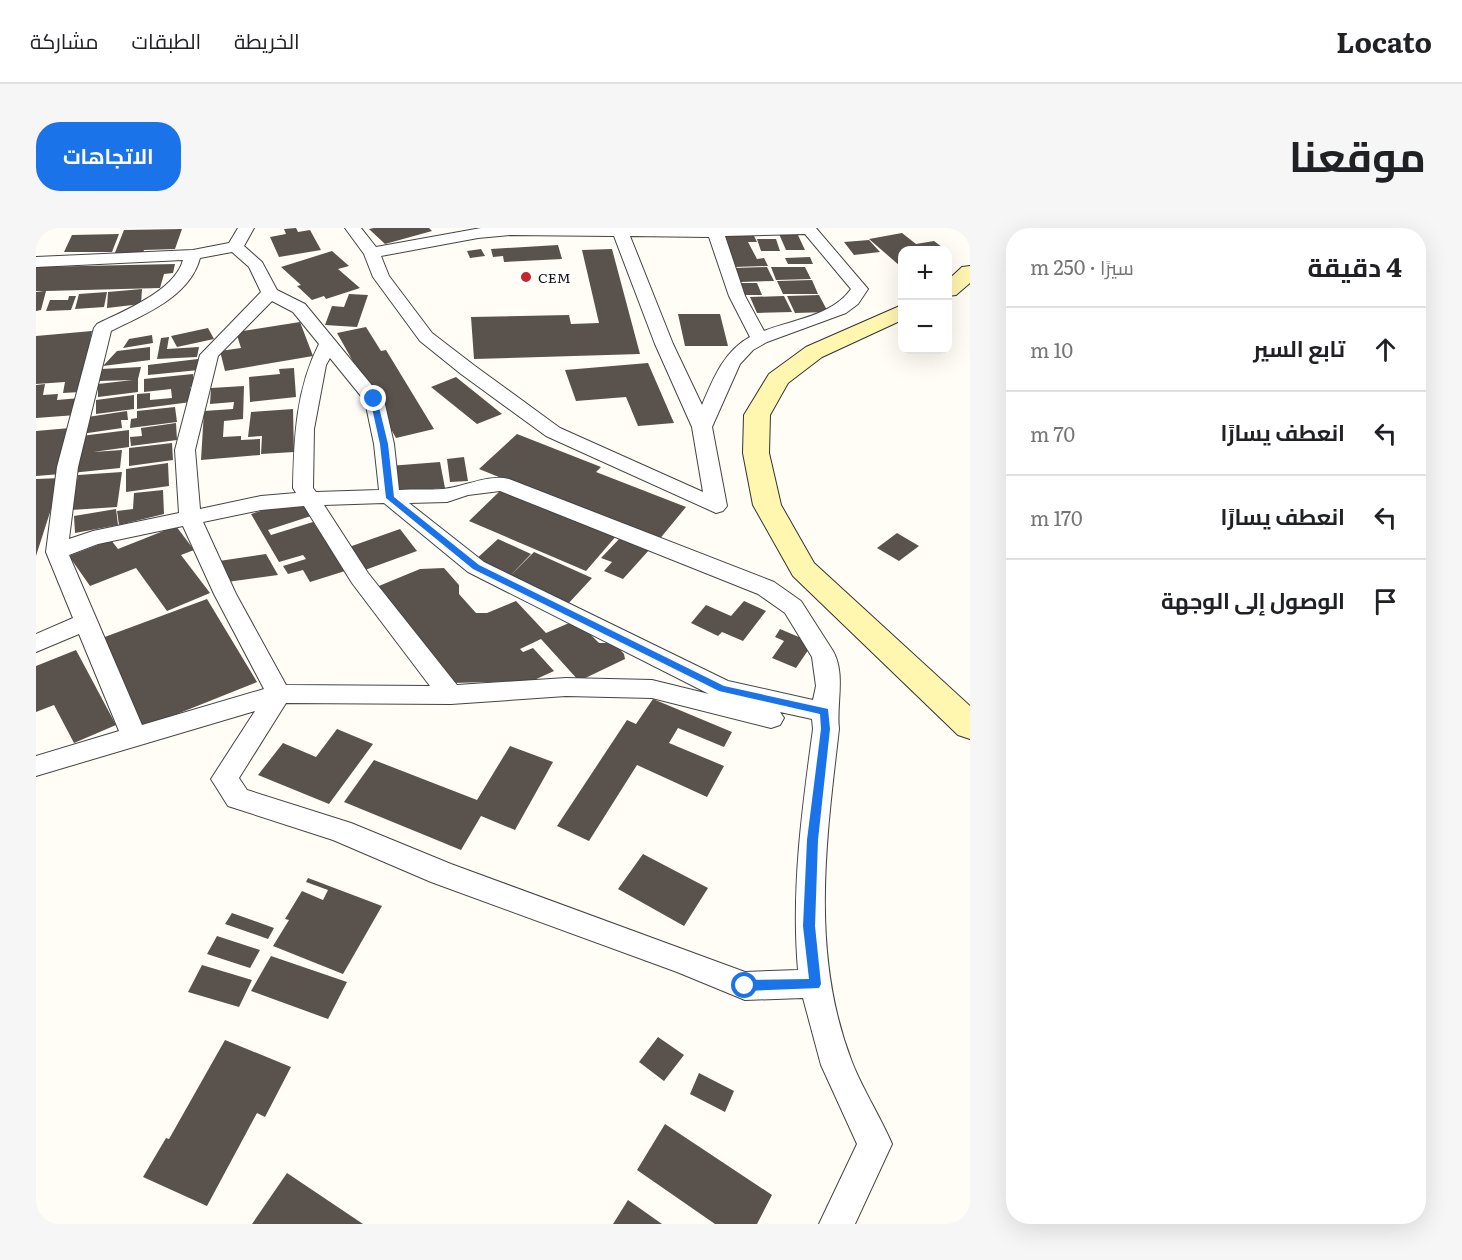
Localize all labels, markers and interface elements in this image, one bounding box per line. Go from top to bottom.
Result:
text: Locato [1336,20,1432,62]
text: مشاركة [30,24,99,55]
text: الطبقات [132,24,201,55]
text: الخريطة [234,24,300,55]
button: الاتجاهات [36,122,181,191]
text: موقعنا [1289,123,1426,185]
map controls [898,246,952,354]
button: + [898,246,952,300]
text: 4 دقيقة [1308,246,1402,285]
text: سيرًا · 250 m [1030,251,1134,281]
place label: CEM [538,267,571,287]
marker: CEM [519,270,533,284]
button: − [898,300,952,354]
text: تابع السير [1253,331,1345,364]
icon: ahead [1369,333,1402,366]
text: 10 m [1030,334,1073,364]
route end [360,385,386,411]
text: انعطف يسارًا [1221,415,1345,448]
icon: left [1369,417,1402,450]
text: 70 m [1030,418,1075,448]
text: انعطف يسارًا [1221,499,1345,532]
icon: left [1369,501,1402,534]
text: 170 m [1030,502,1083,532]
text: الوصول إلى الوجهة [1161,583,1345,616]
icon: arrive [1369,585,1402,618]
route start [731,972,757,998]

